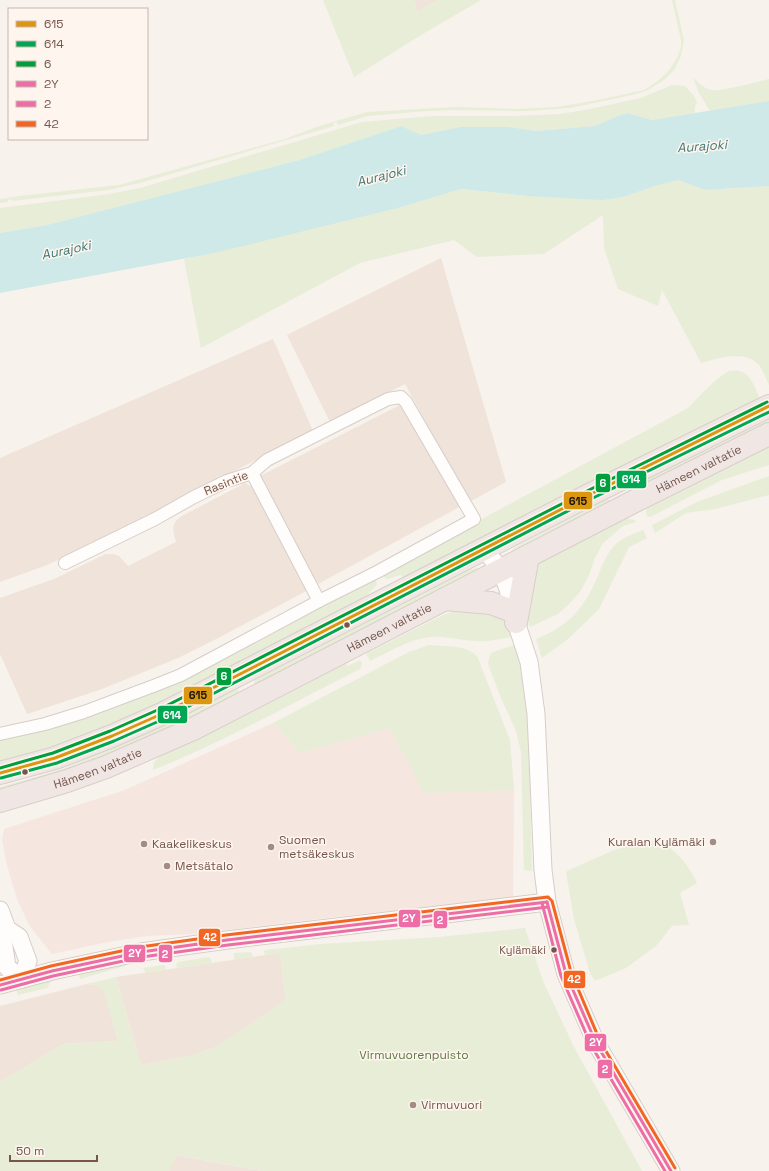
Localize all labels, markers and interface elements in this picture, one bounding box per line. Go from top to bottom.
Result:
legend [8,8,148,140]
text: 615 [44,16,64,32]
text: 614 [44,36,64,52]
text: 6 [44,56,51,72]
text: 2Y [44,76,59,92]
text: 2 [44,96,51,112]
text: 42 [44,116,59,132]
water label: Aurajoki [677,136,729,156]
water label: Aurajoki [355,161,409,190]
water label: Aurajoki [40,236,94,263]
street label: Hämeen valtatie [653,441,744,497]
street label: Rasintie [201,467,251,499]
line badge: 614 [616,470,647,489]
text: 614 [622,472,640,486]
line badge: 6 [595,473,611,493]
text: 6 [600,476,607,490]
line badge: 615 [563,491,593,510]
text: 615 [569,494,588,508]
street label: Hämeen valtatie [344,599,434,656]
unlabelled marker [342,620,352,630]
line badge: 6 [216,667,232,686]
text: 6 [221,669,228,683]
line badge: 615 [183,686,213,705]
text: 615 [189,688,208,702]
line badge: 614 [157,705,188,724]
text: 614 [163,708,181,722]
street label: Hämeen valtatie [52,744,144,793]
unlabelled marker [20,767,30,777]
place label: Suomen metsäkeskus [279,832,355,862]
place label: Kuralan Kylämäki [608,834,705,850]
place label: Kaakelikeskus [152,836,232,852]
marker: Kuralan Kylämäki [708,837,718,847]
marker: Kaakelikeskus [139,839,149,849]
marker: Suomen metsäkeskus [266,842,276,852]
place label: Metsätalo [175,858,233,874]
marker: Metsätalo [162,861,172,871]
line badge: 2Y [398,909,421,928]
line badge: 2 [433,910,448,929]
text: 2Y [402,911,416,925]
text: 2 [437,913,444,927]
line badge: 42 [198,928,221,947]
text: 42 [203,930,217,944]
place label: Kylämäki [499,943,546,957]
line badge: 2Y [123,944,146,963]
line badge: 2 [158,944,173,963]
marker: Kylämäki [549,945,559,955]
text: 2Y [128,946,142,960]
text: 2 [162,947,169,961]
line badge: 42 [563,970,586,989]
text: 42 [567,972,581,986]
line badge: 2Y [584,1033,607,1052]
text: 2Y [589,1035,603,1049]
park label: Virmuvuorenpuisto [359,1047,469,1063]
line badge: 2 [597,1059,613,1079]
text: 2 [602,1062,609,1076]
place label: Virmuvuori [421,1097,482,1113]
marker: Virmuvuori [408,1100,418,1110]
scale bar [10,1137,97,1163]
text: 50 m [16,1143,44,1159]

